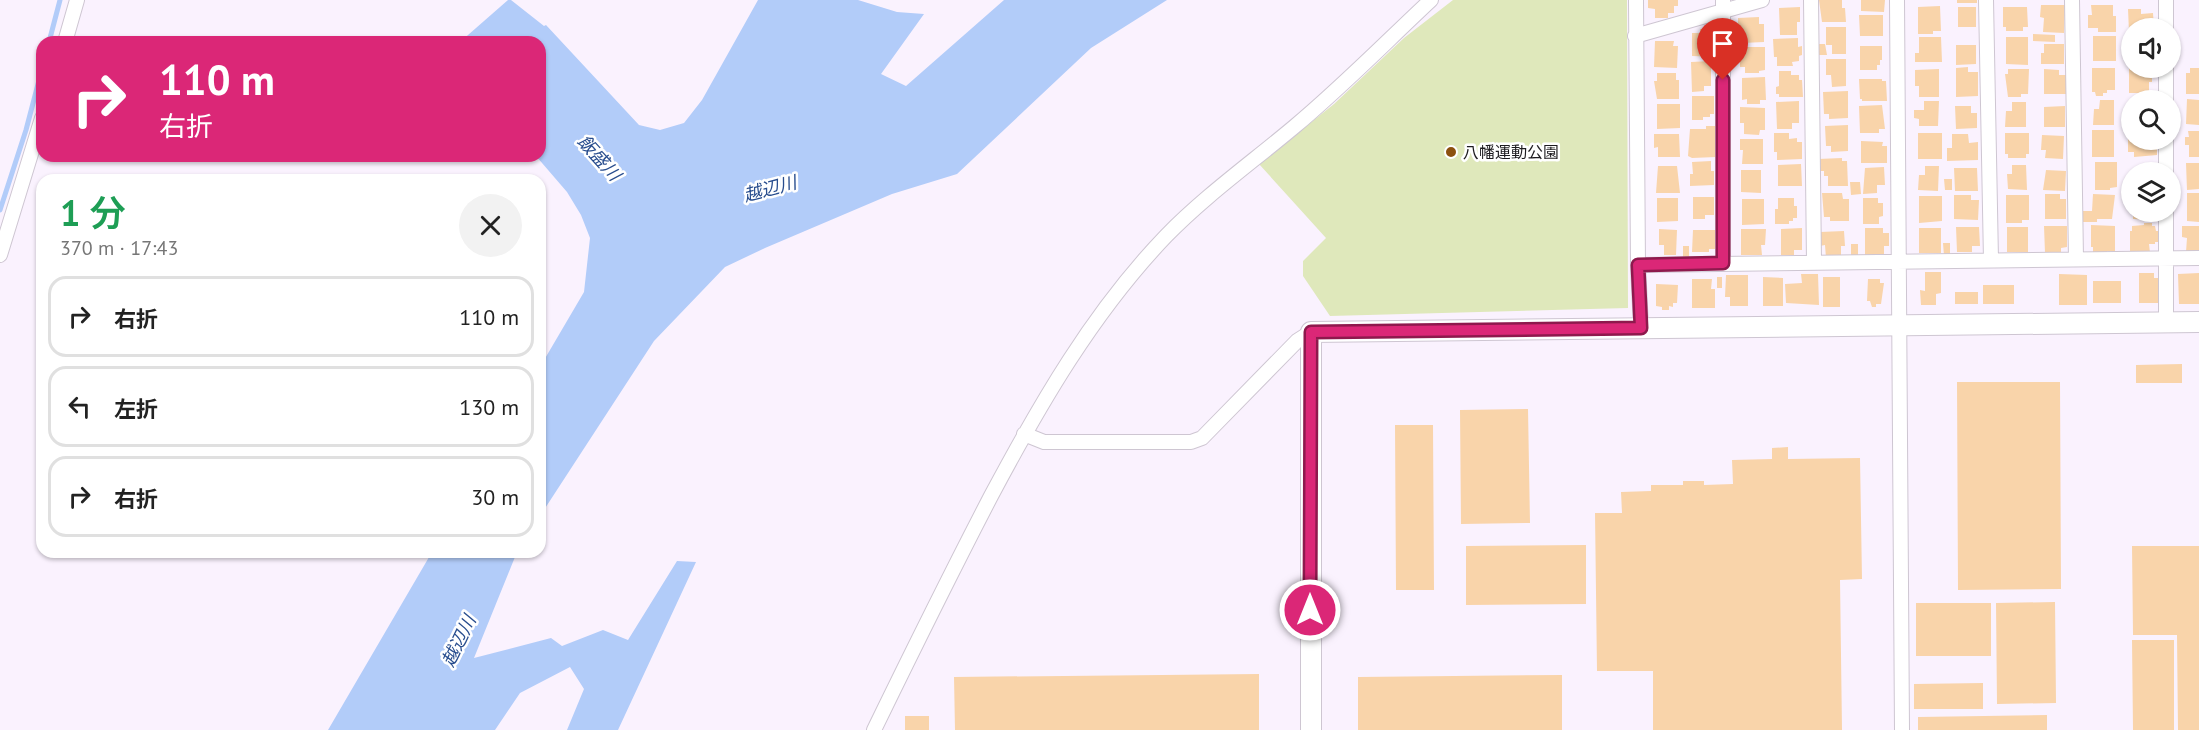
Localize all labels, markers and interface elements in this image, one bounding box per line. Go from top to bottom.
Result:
pin [1697,18,1748,80]
map controls [2121,18,2181,222]
button: sound [2121,18,2181,78]
icon: arrive [1706,27,1739,60]
text: 110 m [159,52,275,107]
icon: right [60,60,138,138]
button: search [2121,90,2181,150]
text: 右折 [159,109,213,143]
water label: 飯盛川 [573,130,627,187]
place label: 八幡運動公園 [1463,142,1559,162]
marker: 八幡運動公園 [1444,145,1458,159]
button: layers [2121,162,2181,222]
water label: 越辺川 [741,170,801,207]
text: 1 分 [60,189,126,236]
button: close [459,194,522,257]
text: 370 m · 17:43 [60,235,178,261]
icon: right [63,300,96,333]
text: 110 m [459,303,519,331]
text: 右折 [114,305,158,333]
icon: left [63,390,96,423]
text: 130 m [459,393,519,421]
text: 左折 [114,395,158,423]
icon: right [63,480,96,513]
text: 30 m [471,483,519,511]
text: 右折 [114,485,158,513]
position arrow [1278,578,1342,642]
water label: 越辺川 [436,610,482,670]

